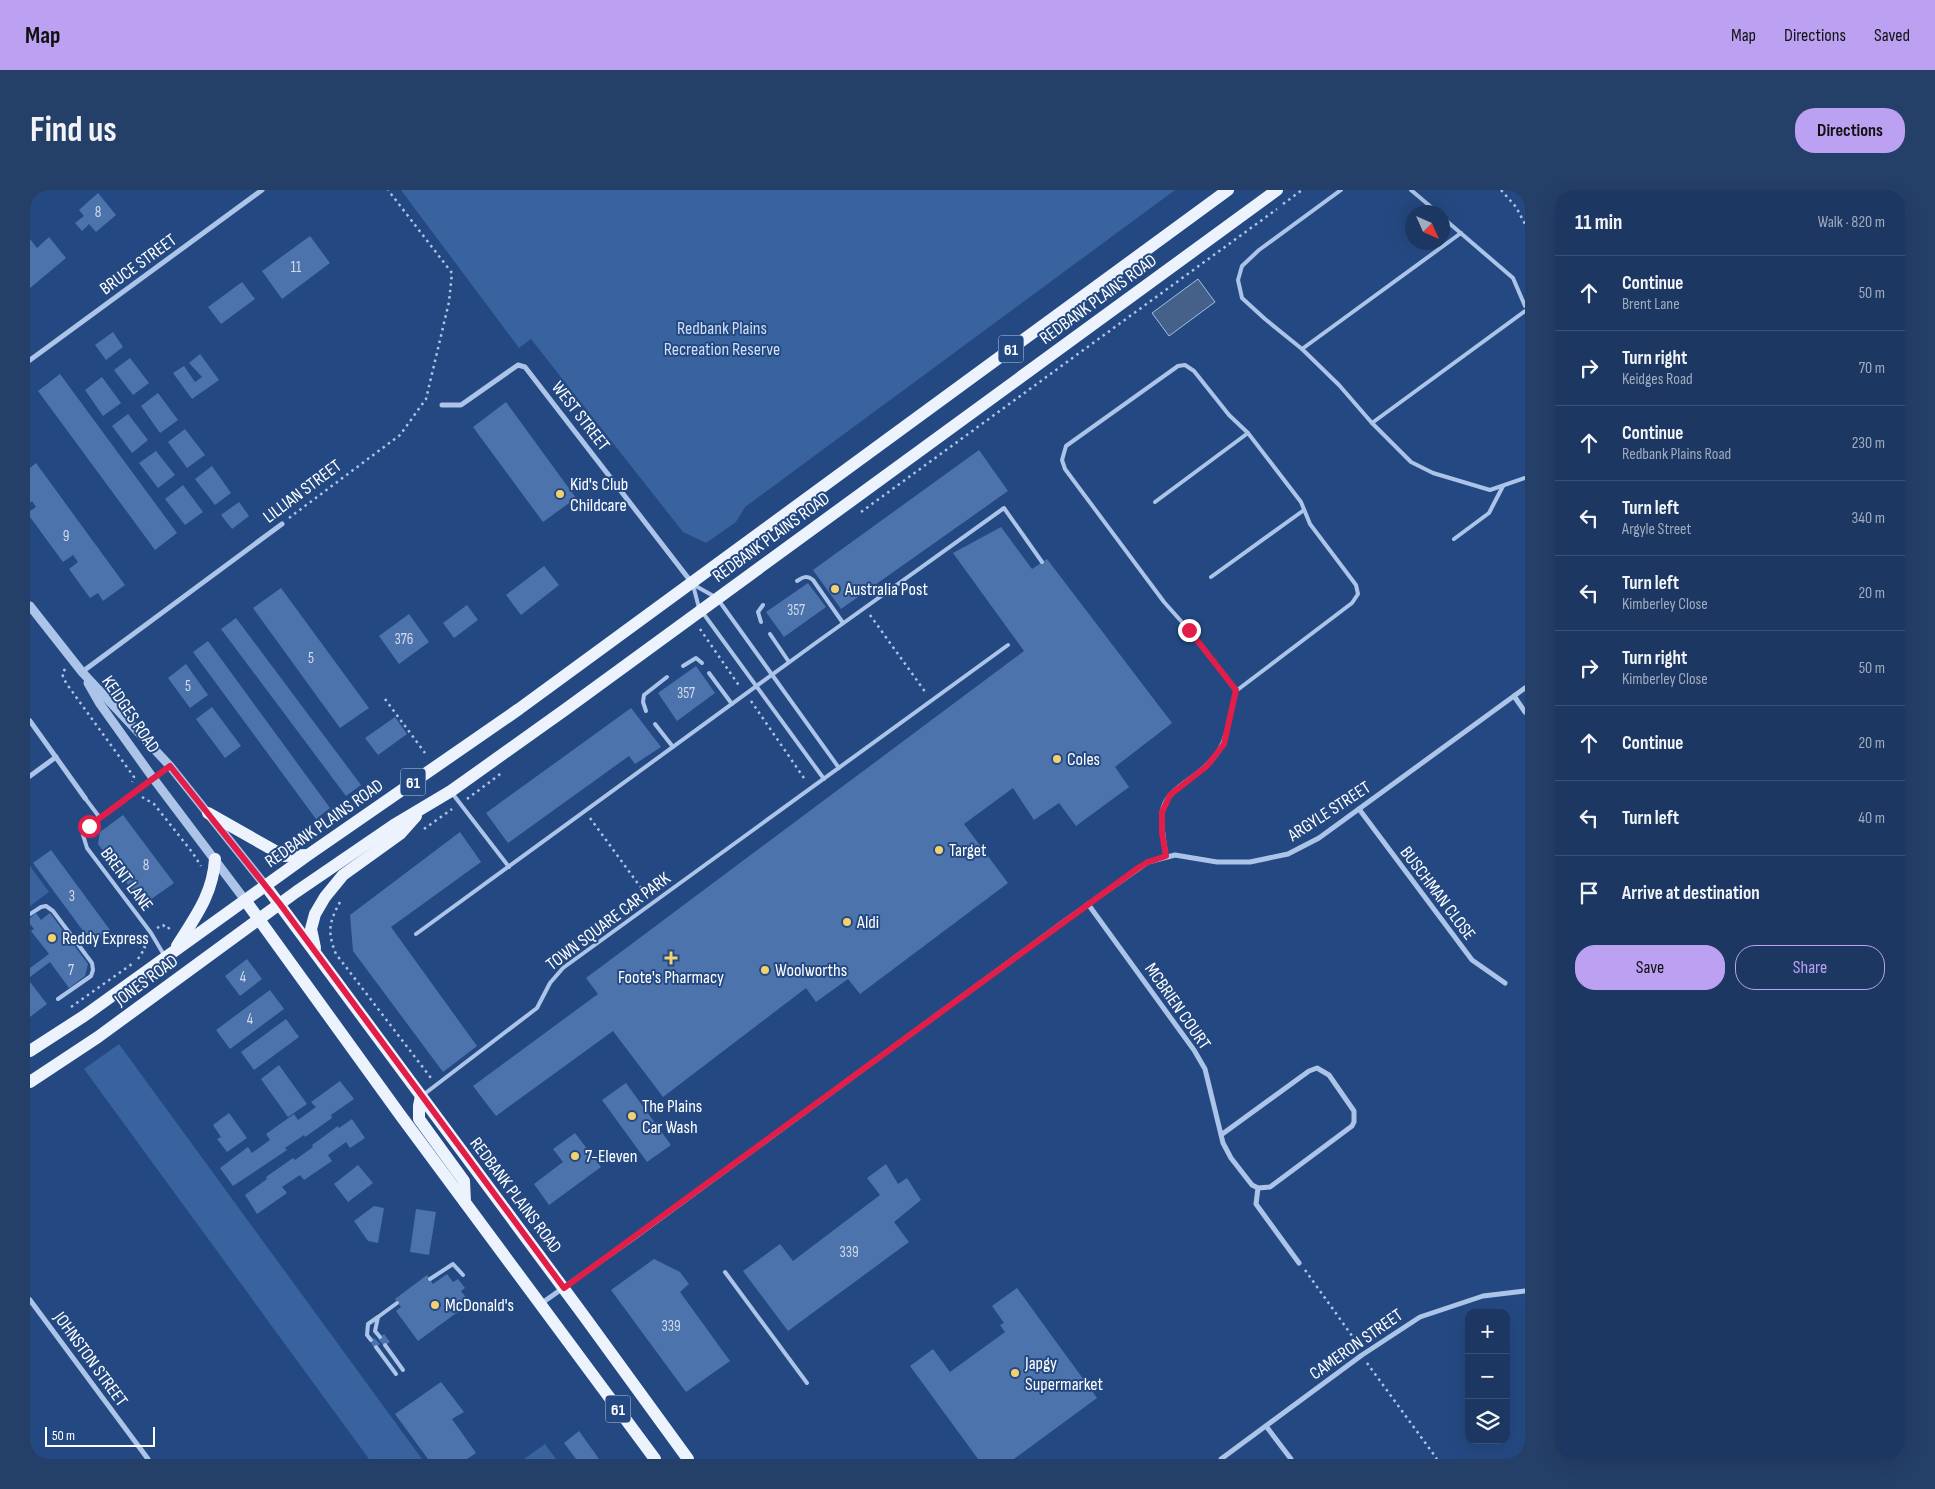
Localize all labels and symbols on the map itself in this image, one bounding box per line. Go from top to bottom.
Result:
house number: 8 [95,203,101,222]
north arrow [1405,205,1450,250]
street label: BRUCE STREET [96,230,181,299]
street label: REDBANK PLAINS ROAD [1036,250,1161,349]
house number: 11 [291,258,302,277]
park label: Redbank Plains Recreation Reserve [664,318,780,360]
road number: 61 [998,336,1024,362]
street label: WEST STREET [547,377,614,455]
street label: LILLIAN STREET [259,455,345,528]
place label: Kid's Club Childcare [570,474,628,516]
marker: Kid's Club Childcare [554,488,566,500]
street label: REDBANK PLAINS ROAD [709,488,834,587]
house number: 9 [63,527,69,546]
place label: Australia Post [844,579,928,600]
marker: Australia Post [829,583,841,595]
house number: 357 [787,601,805,620]
route end [1178,619,1201,642]
house number: 376 [395,630,413,649]
house number: 5 [308,649,314,668]
street label: KEIDGES ROAD [97,672,164,757]
house number: 5 [185,677,191,696]
house number: 357 [677,684,695,703]
place label: Coles [1067,749,1100,770]
marker: Coles [1051,753,1063,765]
road number: 61 [400,768,426,796]
street label: REDBANK PLAINS ROAD [261,775,387,872]
street label: ARGYLE STREET [1283,777,1375,846]
route start [78,815,101,838]
place label: Target [949,840,987,861]
street label: BUSCHMAN CLOSE [1396,842,1480,944]
street label: BRENT LANE [96,843,157,915]
marker: Target [933,844,945,856]
house number: 8 [143,856,149,875]
street label: TOWN SQUARE CAR PARK [542,867,675,975]
house number: 3 [69,887,75,906]
place label: Aldi [856,912,879,933]
marker: Aldi [841,916,853,928]
place label: Reddy Express [62,928,149,949]
marker: Reddy Express [46,932,58,944]
street label: JONES ROAD [110,950,182,1011]
marker: Foote's Pharmacy [665,952,677,964]
street label: MCBRIEN COURT [1140,959,1215,1054]
place label: Woolworths [775,960,847,981]
house number: 7 [68,961,74,980]
marker: Woolworths [759,964,771,976]
place label: Foote's Pharmacy [618,967,724,988]
house number: 4 [240,968,246,987]
house number: 4 [247,1010,253,1029]
place label: The Plains Car Wash [642,1096,702,1138]
marker: The Plains Car Wash [626,1110,638,1122]
street label: REDBANK PLAINS ROAD [465,1133,566,1257]
place label: 7-Eleven [585,1146,638,1167]
marker: 7-Eleven [569,1150,581,1162]
house number: 339 [839,1243,859,1262]
place label: McDonald's [445,1295,514,1316]
marker: McDonald's [429,1299,441,1311]
street label: CAMERON STREET [1306,1305,1407,1384]
street label: JOHNSTON STREET [49,1307,132,1411]
house number: 339 [661,1317,681,1336]
place label: Japgy Supermarket [1024,1353,1104,1395]
marker: Japgy Supermarket [1009,1367,1021,1379]
road number: 61 [606,1396,630,1422]
scale bar [45,1424,155,1447]

